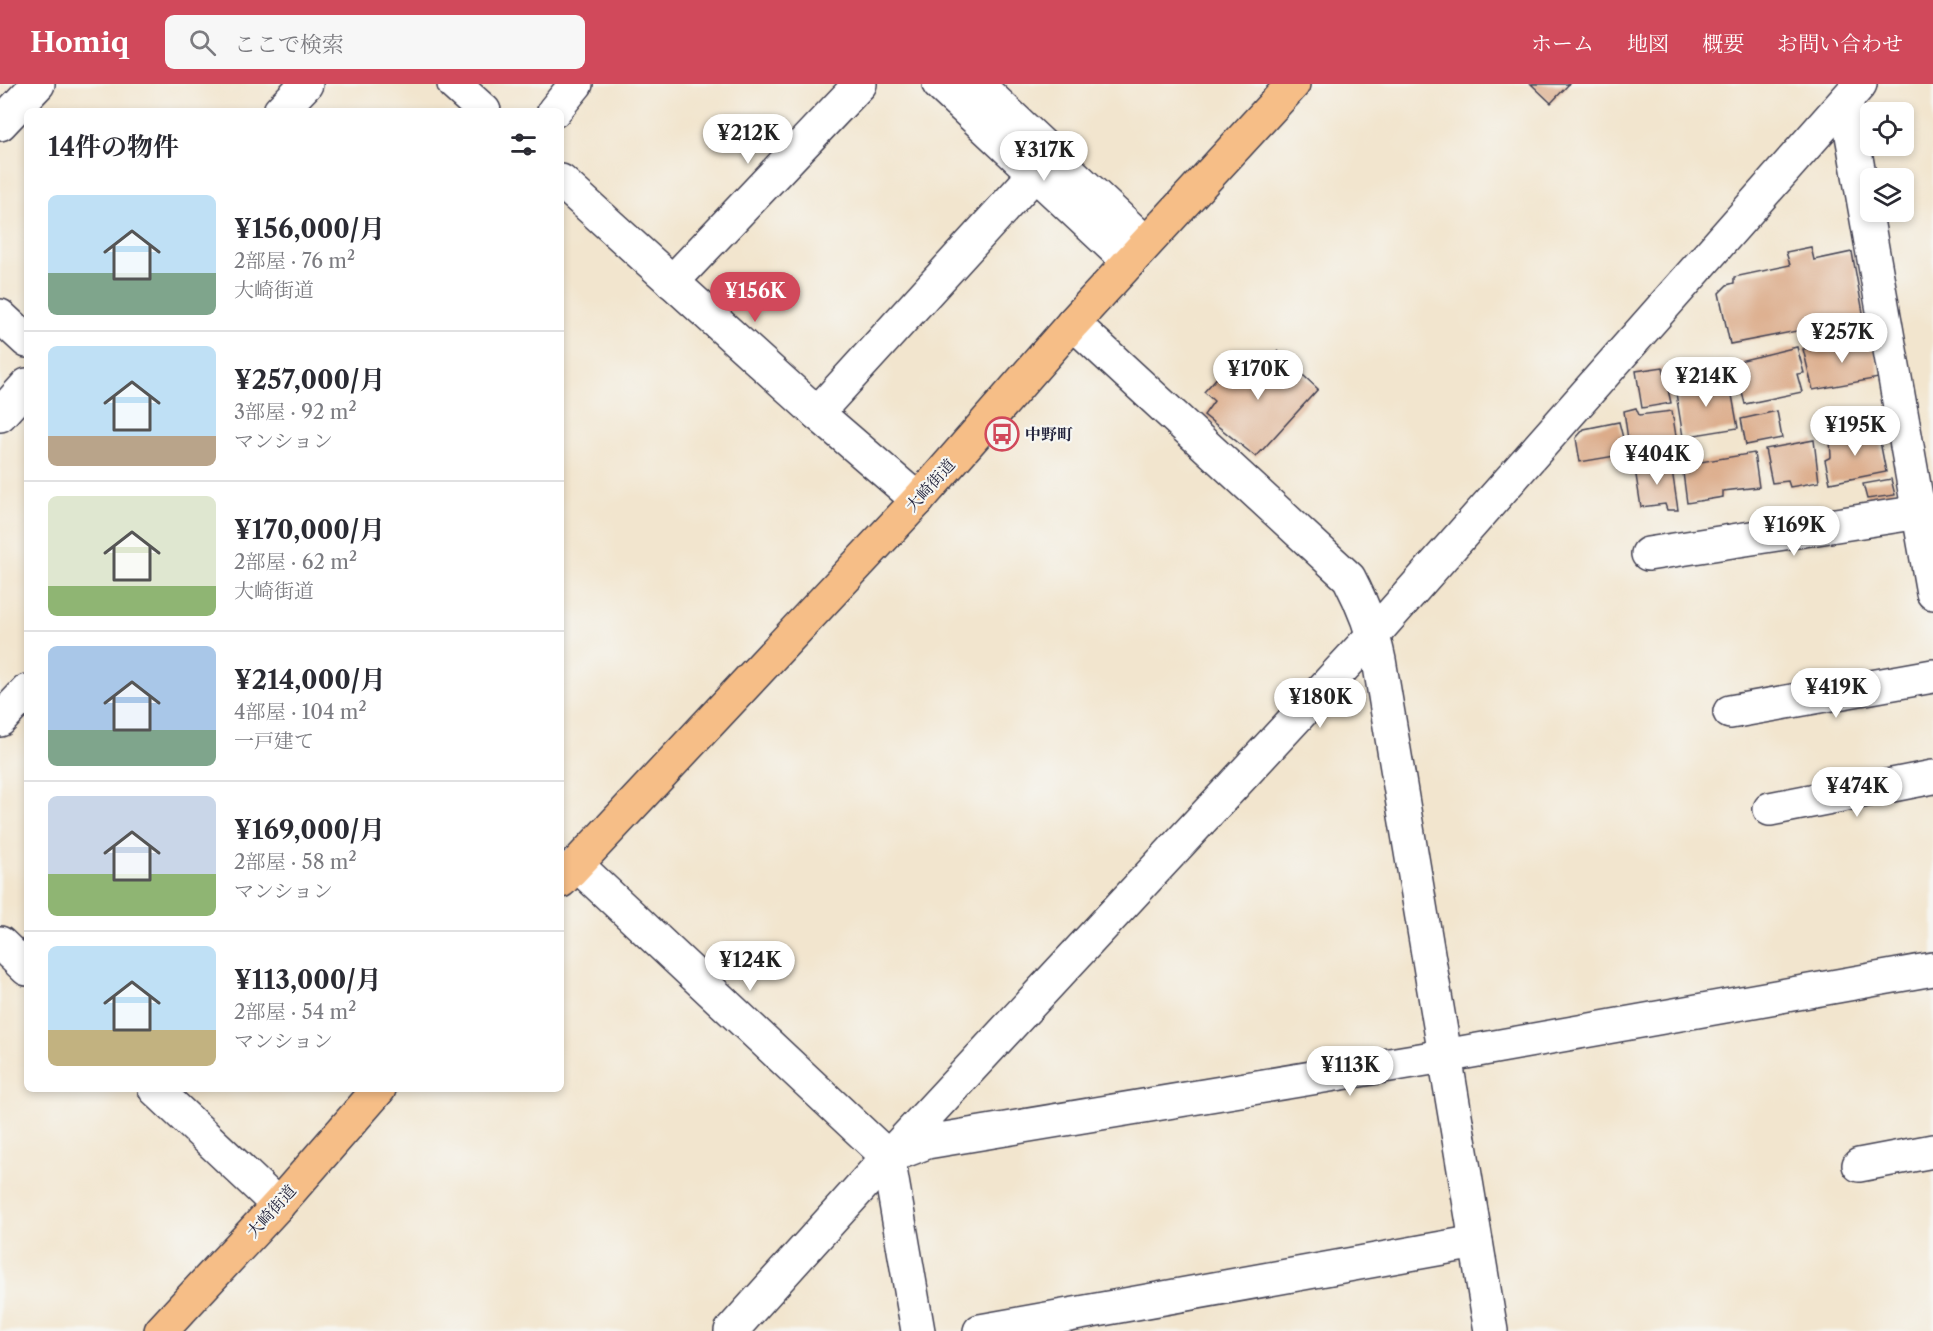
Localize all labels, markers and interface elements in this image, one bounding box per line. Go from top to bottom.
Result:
search box [165,15,585,69]
text: Homiq [30,25,129,59]
icon: search [186,26,219,59]
text: ここで検索 [234,31,344,58]
text: ホーム [1531,31,1594,56]
text: 地図 [1627,31,1669,56]
text: 概要 [1702,31,1744,56]
text: お問い合わせ [1777,31,1903,56]
map controls [1860,102,1914,222]
button: locate [1860,102,1914,156]
pin: ¥212K [706,114,790,165]
text: ¥212K [717,121,779,145]
icon: filters [507,128,540,161]
text: 14件の物件 [48,131,179,163]
pin: ¥317K [1002,131,1086,182]
text: ¥317K [1014,138,1074,162]
button: layers [1860,168,1914,222]
text: ¥156,000/月 [234,213,385,245]
icon: home [96,219,168,291]
text: 2部屋 · 76 m² [234,249,355,273]
pin: ¥156K [713,272,797,323]
text: 大崎街道 [234,278,314,302]
text: ¥156K [724,279,786,303]
pin: ¥257K [1800,313,1884,364]
text: ¥257K [1811,320,1873,344]
pin: ¥170K [1216,350,1300,401]
text: ¥170K [1227,357,1289,381]
pin: ¥214K [1664,357,1748,408]
text: ¥257,000/月 [234,364,385,396]
text: ¥214K [1675,364,1737,388]
icon: home [96,370,168,442]
text: 3部屋 · 92 m² [234,400,357,424]
pin: ¥195K [1813,406,1897,457]
text: ¥195K [1824,413,1886,437]
bus stop icon: 中野町 [984,416,1020,452]
place label: 中野町 [1025,424,1073,444]
text: マンション [234,429,333,453]
pin: ¥404K [1615,435,1699,486]
text: ¥404K [1624,442,1690,466]
street label: 大崎街道 [901,455,959,515]
pin: ¥169K [1752,506,1836,557]
text: ¥169K [1763,513,1825,537]
text: ¥170,000/月 [234,514,385,546]
icon: home [96,520,168,592]
text: 2部屋 · 62 m² [234,550,357,574]
text: 大崎街道 [234,579,314,603]
text: ¥214,000/月 [234,664,386,696]
pin: ¥419K [1794,668,1878,719]
icon: home [96,670,168,742]
text: ¥419K [1805,675,1867,699]
pin: ¥180K [1278,678,1362,729]
text: ¥180K [1288,685,1352,709]
text: 4部屋 · 104 m² [234,700,367,724]
text: 一戸建て [234,729,314,753]
pin: ¥474K [1815,767,1899,818]
text: ¥474K [1825,774,1889,798]
text: ¥169,000/月 [234,814,385,846]
icon: home [96,820,168,892]
text: 2部屋 · 58 m² [234,850,357,874]
text: マンション [234,879,333,903]
pin: ¥124K [708,941,792,992]
text: ¥124K [719,948,781,972]
text: ¥113,000/月 [234,964,382,996]
icon: home [96,970,168,1042]
text: 2部屋 · 54 m² [234,1000,356,1024]
text: マンション [234,1029,333,1053]
pin: ¥113K [1308,1046,1392,1097]
text: ¥113K [1321,1053,1379,1077]
street label: 大崎街道 [242,1181,300,1241]

